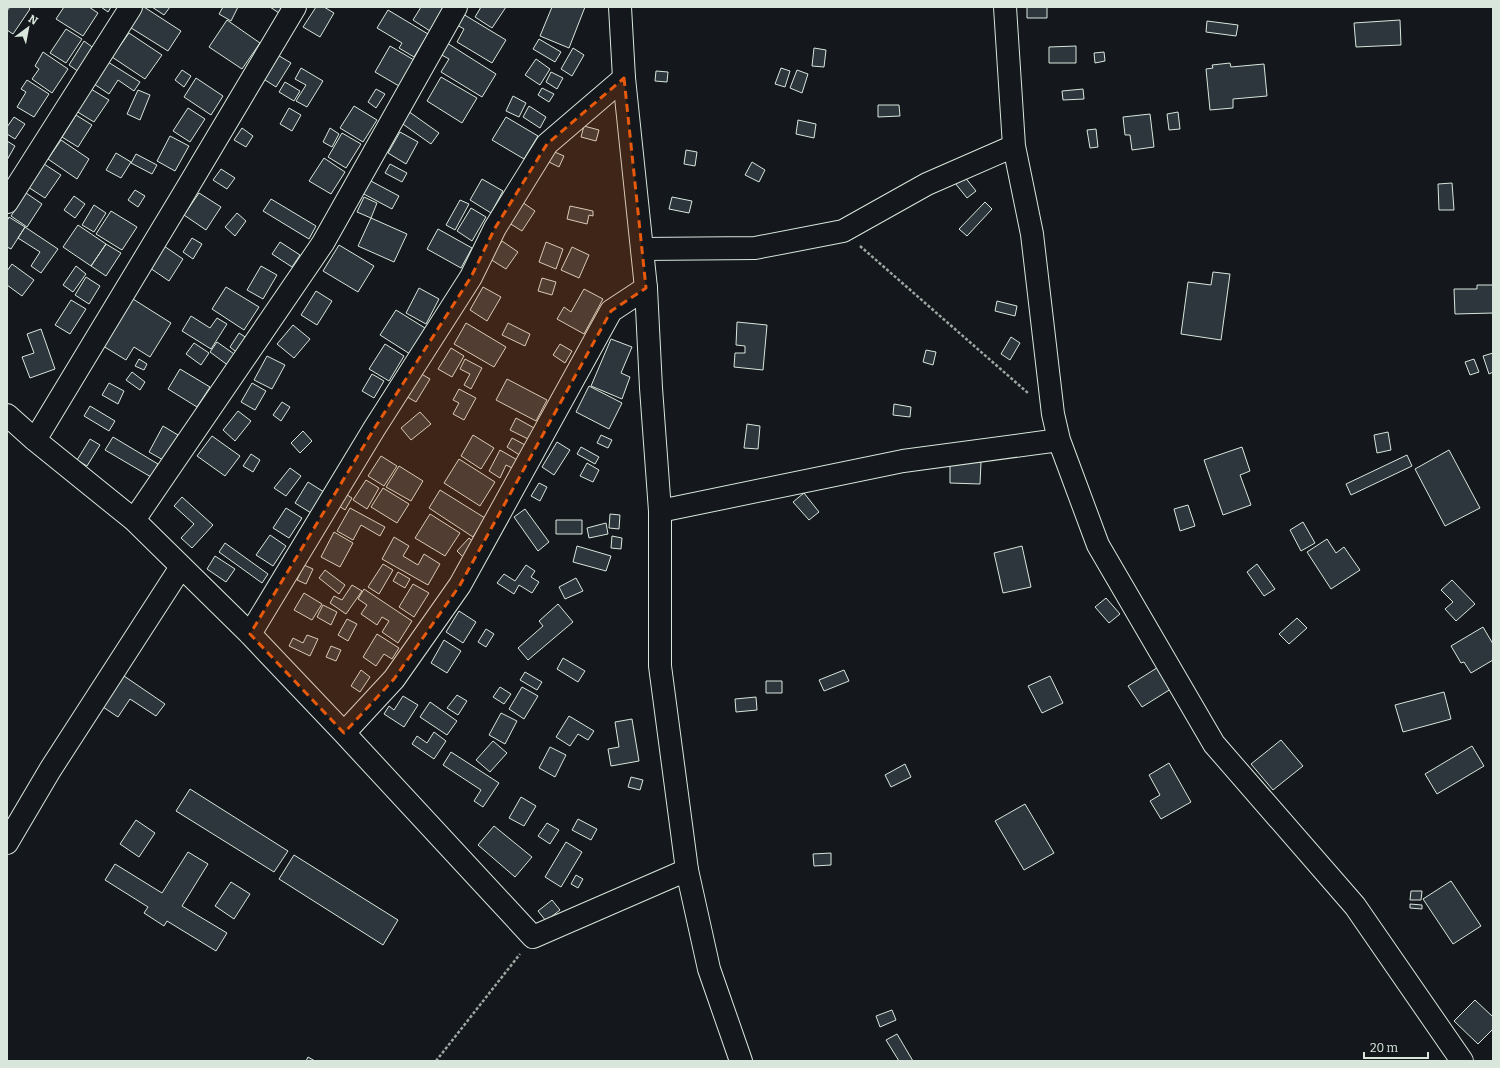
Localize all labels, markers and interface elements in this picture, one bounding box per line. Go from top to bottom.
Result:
north arrow [8,8,48,48]
text: N [26,12,41,28]
scale bar [1364,1034,1428,1060]
text: 20 m [1370,1041,1399,1055]

